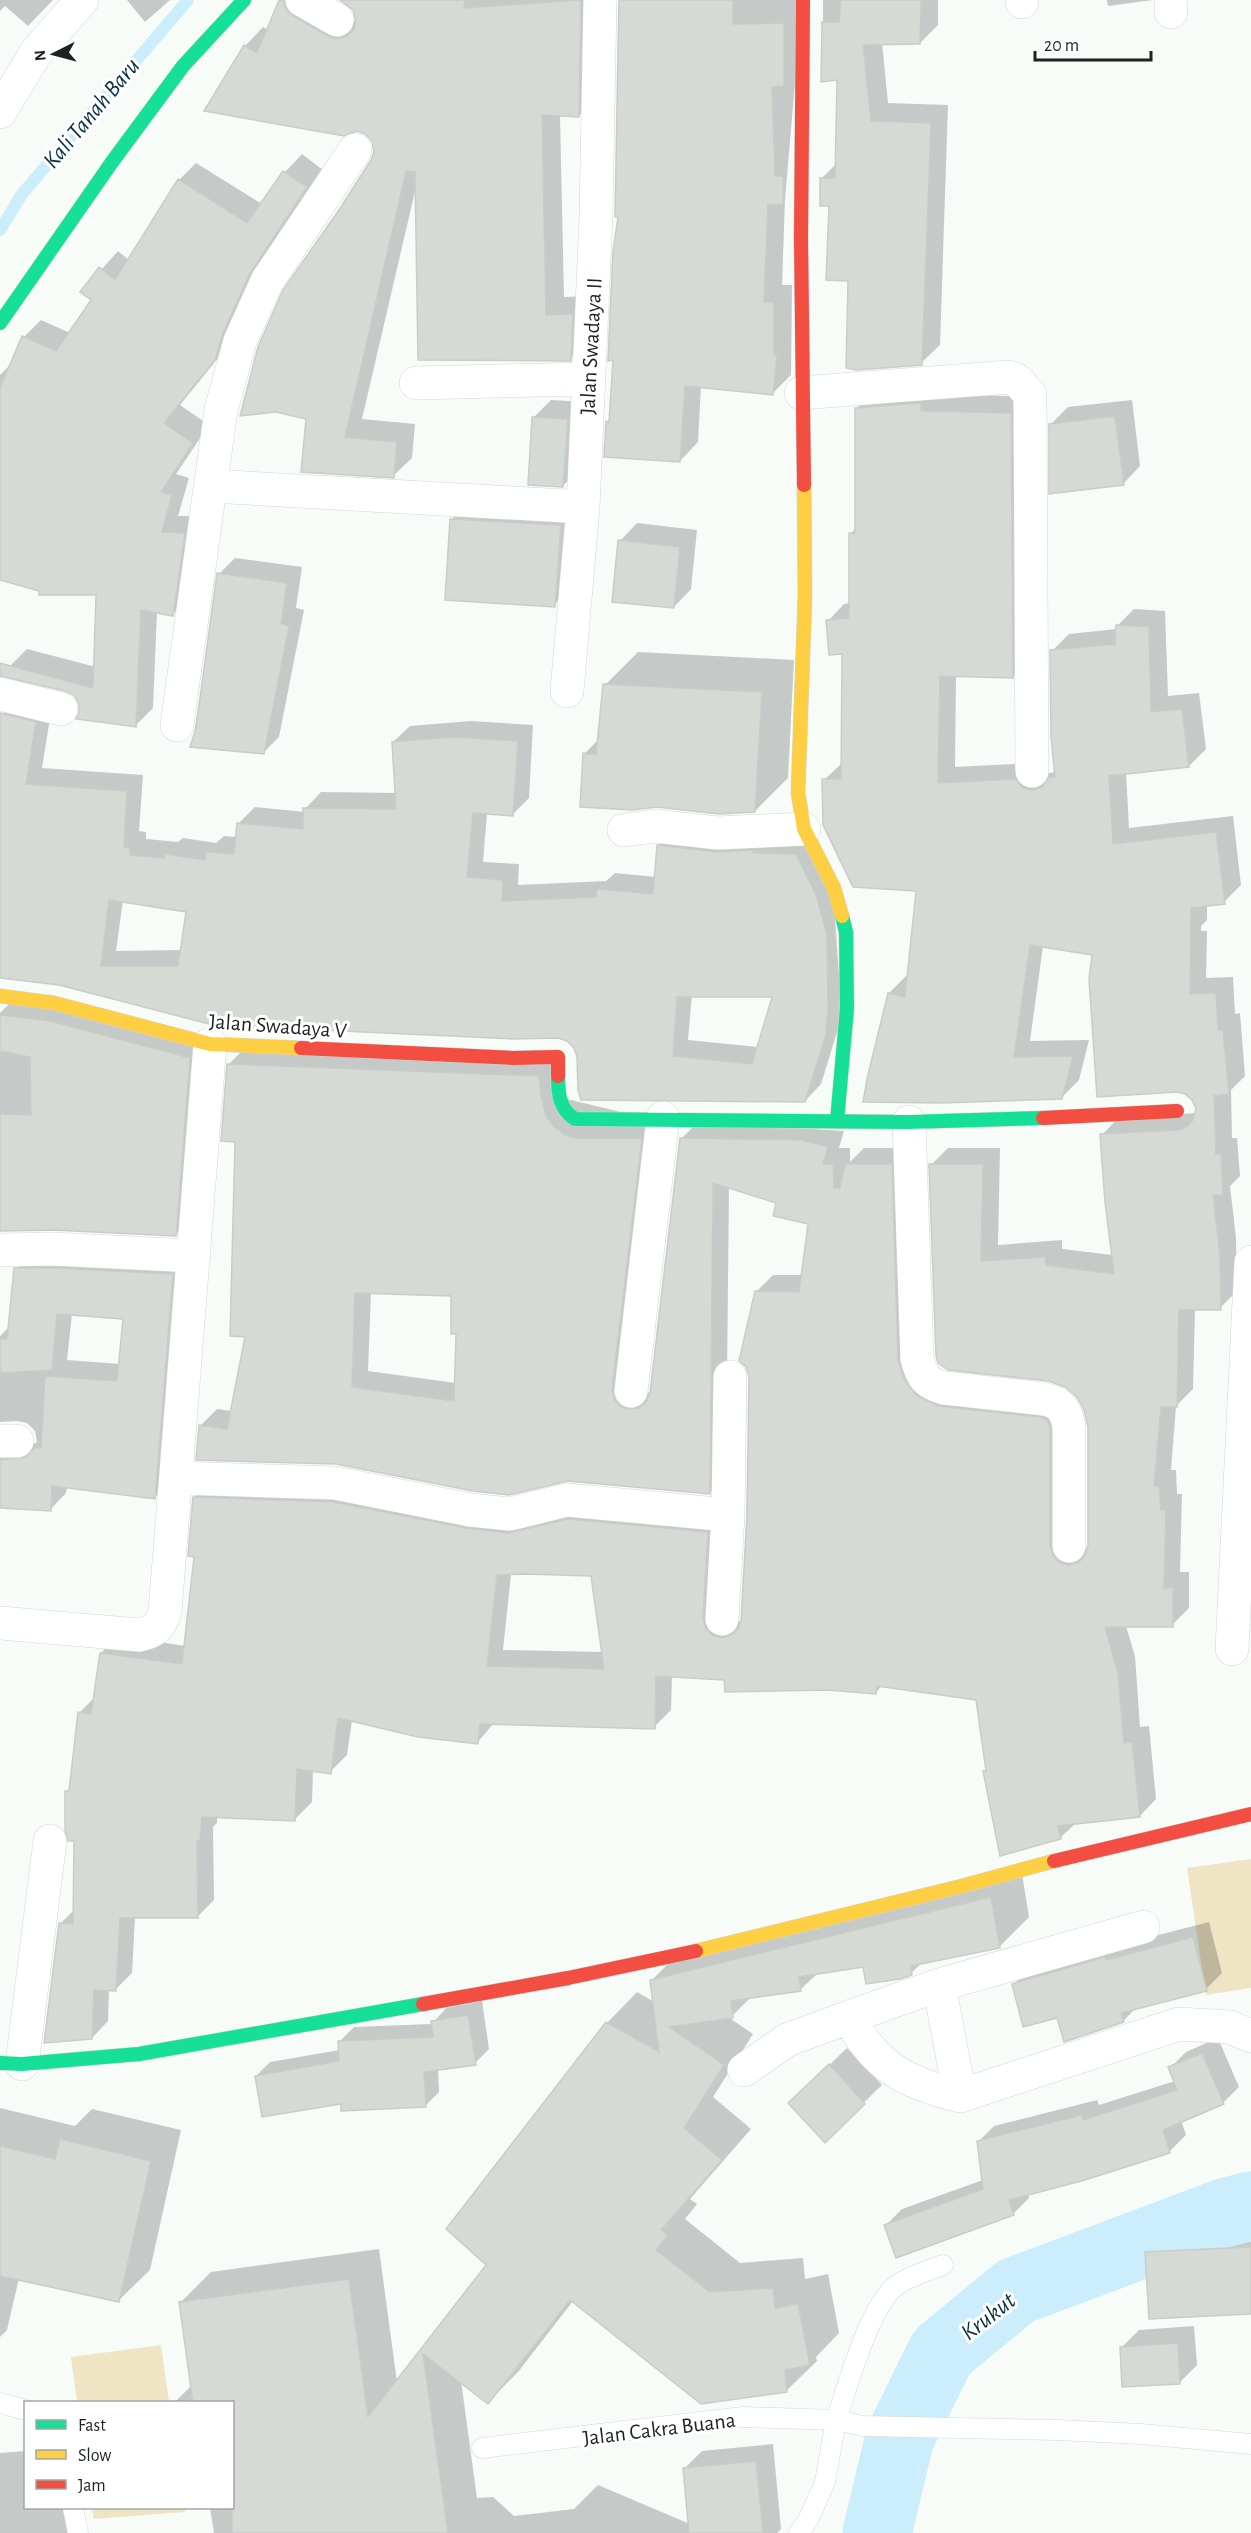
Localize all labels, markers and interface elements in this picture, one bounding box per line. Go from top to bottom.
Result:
north arrow [24,24,84,84]
scale bar [1035,24,1150,62]
text: 20 m [1044,37,1079,55]
text: N [32,49,49,62]
water label: Kali Tanah Baru [39,54,145,173]
street label: Jalan Swadaya II [576,277,606,415]
street label: Jalan Swadaya V [208,1010,348,1042]
water label: Krukut [957,2288,1020,2345]
legend [24,2401,234,2509]
street label: Jalan Cakra Buana [581,2409,737,2449]
text: Fast [78,2417,106,2435]
text: Slow [78,2447,111,2465]
text: Jam [78,2477,106,2495]

